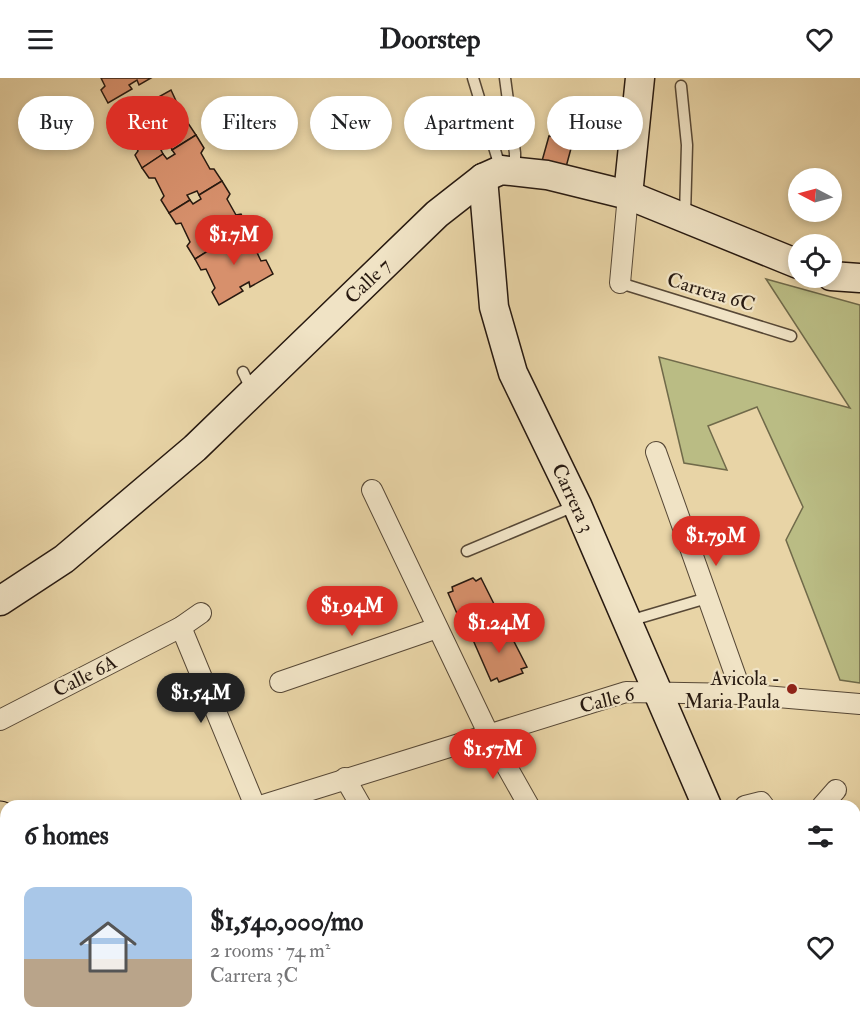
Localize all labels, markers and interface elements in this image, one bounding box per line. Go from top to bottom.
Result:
icon: menu [24,23,57,56]
text: Doorstep [380,23,481,56]
icon: heart [803,23,836,56]
chip: Buy [18,96,94,150]
chip: Rent [106,96,189,150]
chip: Filters [201,96,298,150]
chip: New [310,96,392,150]
chip: Apartment [404,96,535,150]
chip: House [547,96,643,150]
north arrow [788,168,842,222]
map controls [788,168,842,288]
pin: $1.7M [192,215,276,266]
text: $1.7M [209,222,259,247]
button: locate [788,234,842,288]
street label: Calle 7 [340,253,396,309]
street label: Carrera 6C [664,267,758,317]
street label: Carrera 3 [546,459,600,537]
pin: $1.79M [667,516,765,567]
text: $1.79M [686,523,746,548]
pin: $1.94M [303,586,401,637]
text: $1.94M [321,593,383,618]
pin: $1.24M [450,603,548,654]
text: $1.24M [468,610,530,635]
street label: Calle 6A [49,649,121,703]
place label: Avicola - Maria Paula [684,666,781,714]
pin: $1.54M [152,673,250,724]
text: $1.54M [171,680,231,705]
street label: Calle 6 [577,681,638,719]
marker: Avicola - Maria Paula [785,682,799,696]
pin: $1.57M [444,729,542,780]
text: $1.57M [463,736,523,761]
text: 6 homes [24,820,109,852]
icon: filters [804,820,837,853]
text: $1,540,000/mo [210,906,363,938]
icon: home [72,911,144,983]
icon: heart [804,931,837,964]
text: 2 rooms · 74 m² [210,938,331,963]
text: Carrera 3C [210,963,298,988]

